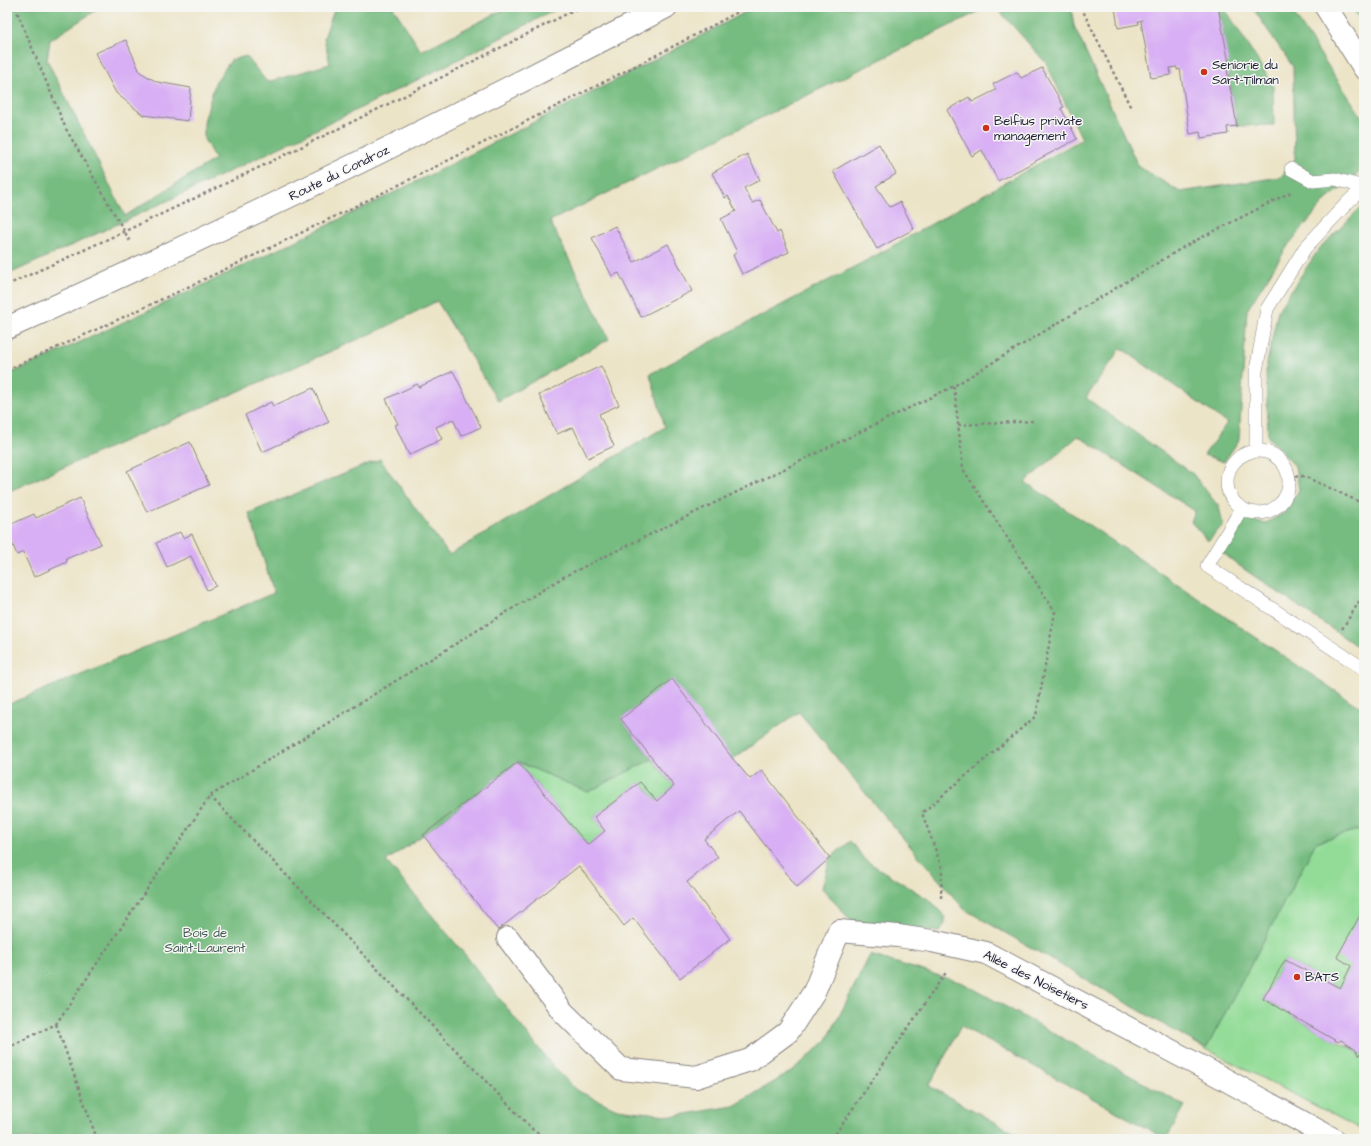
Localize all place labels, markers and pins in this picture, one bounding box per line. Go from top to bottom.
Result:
place label: Seniorie du Sart-Tilman [1212,56,1279,89]
marker: Seniorie du Sart-Tilman [1199,67,1209,77]
place label: Belfius private management [994,112,1082,146]
marker: Belfius private management [981,123,991,133]
place label: BATS [1305,968,1339,986]
marker: BATS [1292,972,1302,982]

